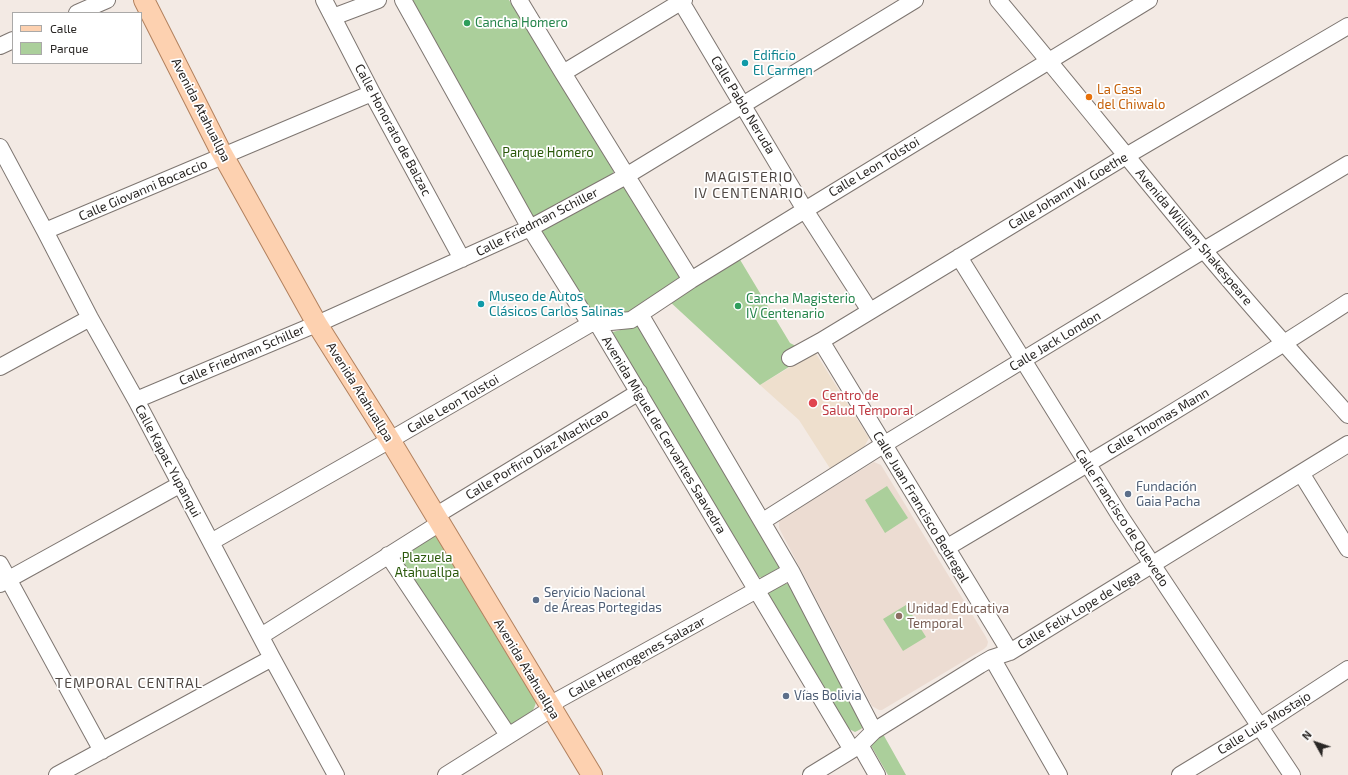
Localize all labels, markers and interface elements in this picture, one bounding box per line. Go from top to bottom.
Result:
legend [12,12,142,64]
place label: Cancha Homero [475,15,568,31]
marker: Cancha Homero [462,18,472,28]
text: Calle [50,21,77,35]
text: Parque [50,41,88,55]
place label: Edificio El Carmen [753,48,813,79]
street label: Calle Pablo Neruda [708,53,778,157]
street label: Avenida Atahuallpa [168,55,234,165]
marker: Edificio El Carmen [740,58,750,68]
street label: Calle Honorato de Balzac [352,61,434,199]
place label: La Casa del Chiwalo [1097,82,1165,113]
marker: La Casa del Chiwalo [1084,92,1094,102]
street label: Calle Leon Tolstoi [826,134,922,200]
park label: Parque Homero [502,145,594,161]
street label: Calle Johann W. Goethe [1005,149,1131,233]
street label: Calle Giovanni Bocaccio [76,156,210,224]
street label: Avenida William Shakespeare [1132,166,1256,308]
district label: MAGISTERIO IV CENTENARIO [694,169,804,202]
street label: Calle Friedman Schiller [473,184,601,260]
place label: Museo de Autos Clásicos Carlos Salinas [489,289,624,320]
place label: Cancha Magisterio IV Centenario [746,291,855,322]
marker: Museo de Autos Clásicos Carlos Salinas [476,299,486,309]
marker: Cancha Magisterio IV Centenario [733,301,743,311]
street label: Calle Jack London [1007,308,1103,374]
street label: Calle Friedman Schiller [177,321,307,389]
street label: Avenida Miguel de Cervantes Saavedra [599,333,729,537]
street label: Avenida Atahuallpa [323,339,397,445]
street label: Calle Leon Tolstoi [404,371,502,437]
street label: Calle Thomas Mann [1104,384,1212,458]
place label: Centro de Salud Temporal [822,388,914,419]
marker: Centro de Salud Temporal [807,397,819,409]
street label: Calle Kapac Yupanqui [132,402,204,520]
street label: Calle Porfirio Díaz Machicao [463,405,611,503]
street label: Calle Juan Francisco Bedregal [870,429,972,585]
street label: Calle Francisco de Quevedo [1072,446,1172,590]
place label: Fundación Gaia Pacha [1136,479,1200,510]
marker: Fundación Gaia Pacha [1123,489,1133,499]
park label: Plazuela Atahuallpa [395,550,459,581]
street label: Calle Felix Lope de Vega [1015,567,1143,653]
place label: Servicio Nacional de Áreas Portegidas [544,585,662,616]
marker: Servicio Nacional de Áreas Portegidas [531,595,541,605]
place label: Unidad Educativa Temporal [907,601,1009,632]
marker: Unidad Educativa Temporal [894,611,904,621]
street label: Calle Hermogenes Salazar [566,613,708,701]
street label: Avenida Atahuallpa [491,616,563,722]
district label: TEMPORAL CENTRAL [55,675,203,691]
place label: Vías Bolivia [794,688,862,704]
street label: Calle Luis Mostajo [1214,688,1314,758]
marker: Vías Bolivia [781,691,791,701]
north arrow [1296,723,1336,763]
text: N [1299,728,1314,742]

